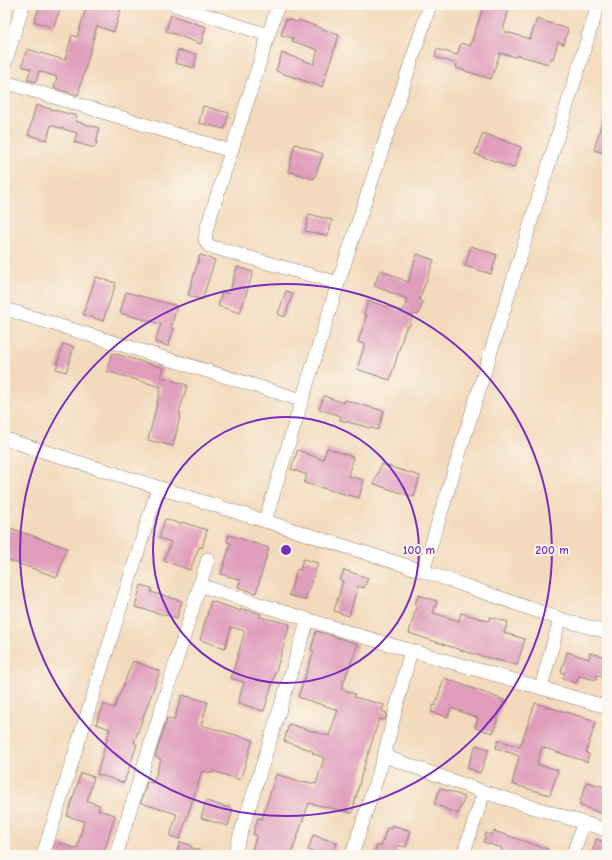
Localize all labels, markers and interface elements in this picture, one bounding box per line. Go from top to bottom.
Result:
centre of rings [279,543,293,557]
text: 100 m [403,543,435,557]
text: 200 m [535,543,569,557]

